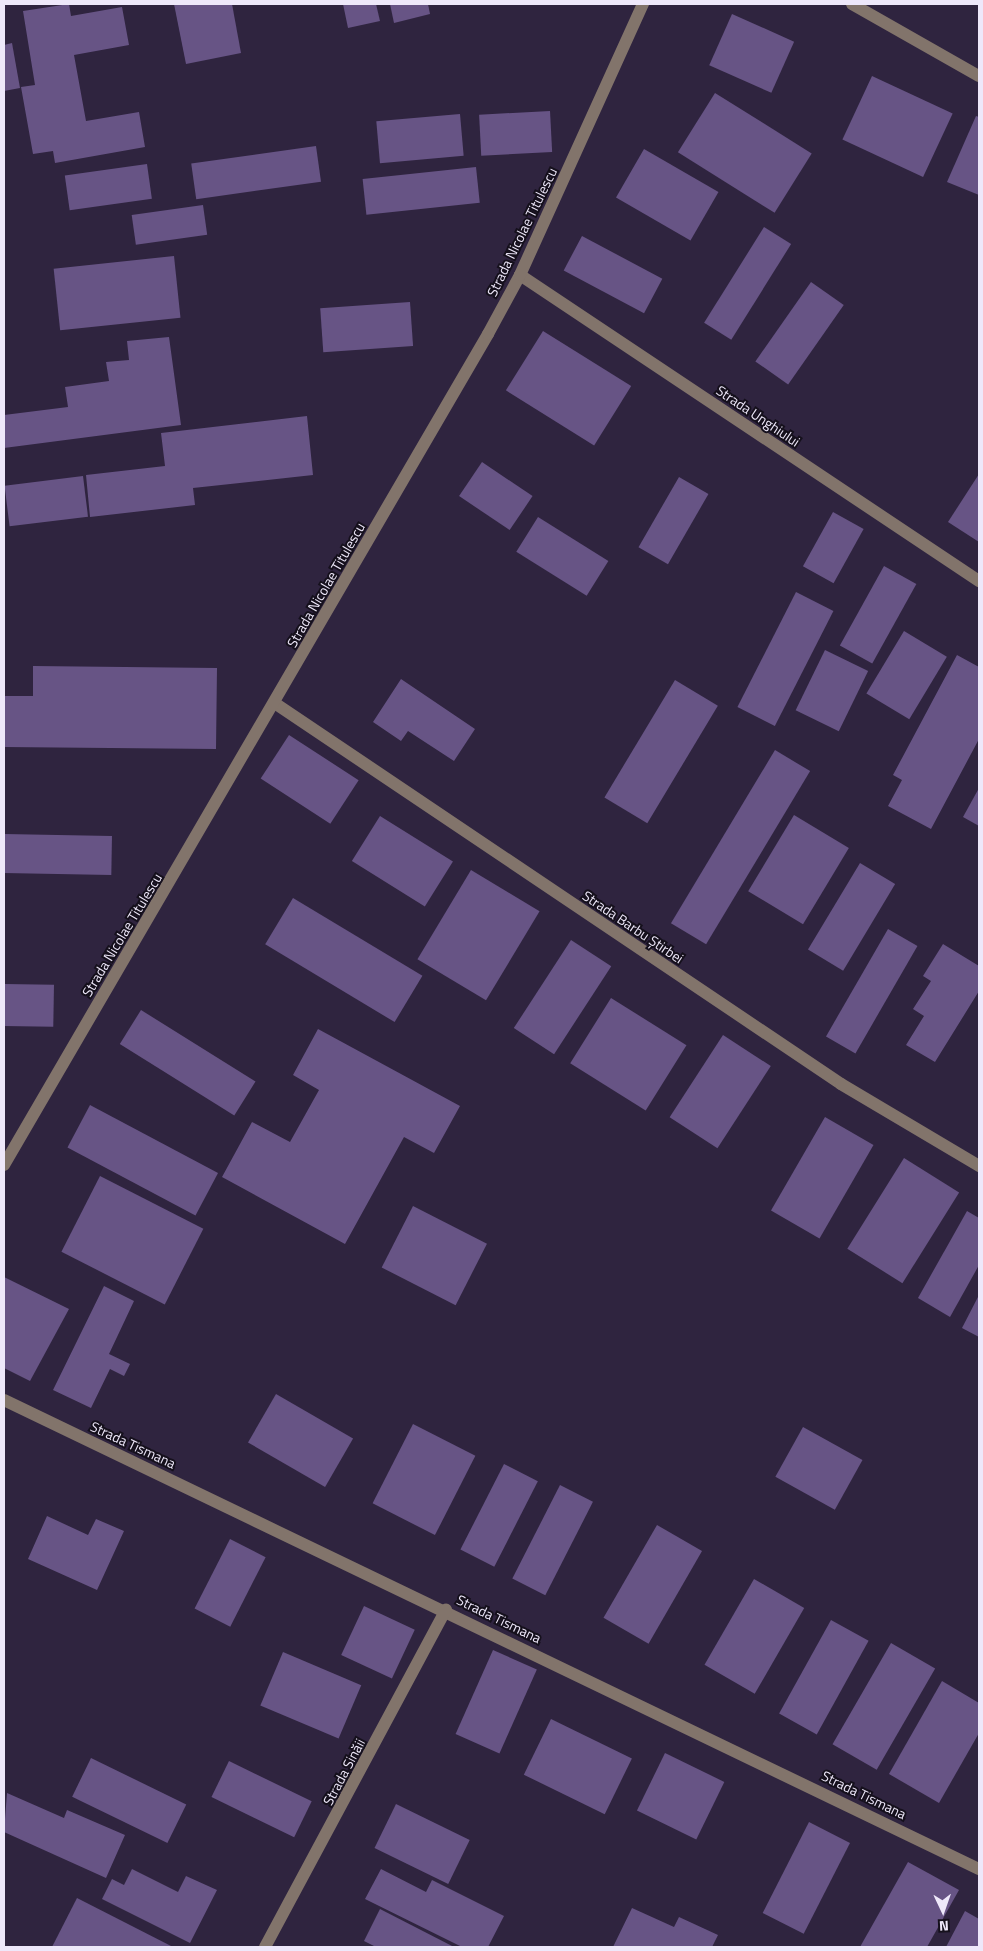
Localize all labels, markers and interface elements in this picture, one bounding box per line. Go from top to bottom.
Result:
street label: Strada Nicolae Titulescu [484,165,560,299]
street label: Strada Unghiului [713,382,803,450]
street label: Strada Nicolae Titulescu [283,520,369,650]
street label: Strada Nicolae Titulescu [78,870,166,1000]
street label: Strada Barbu Știrbei [579,887,687,967]
street label: Strada Tismana [88,1418,178,1472]
street label: Strada Tismana [454,1591,544,1647]
street label: Strada Sinăii [319,1736,369,1808]
street label: Strada Tismana [819,1767,909,1823]
north arrow [918,1886,968,1936]
text: N [938,1916,949,1937]

